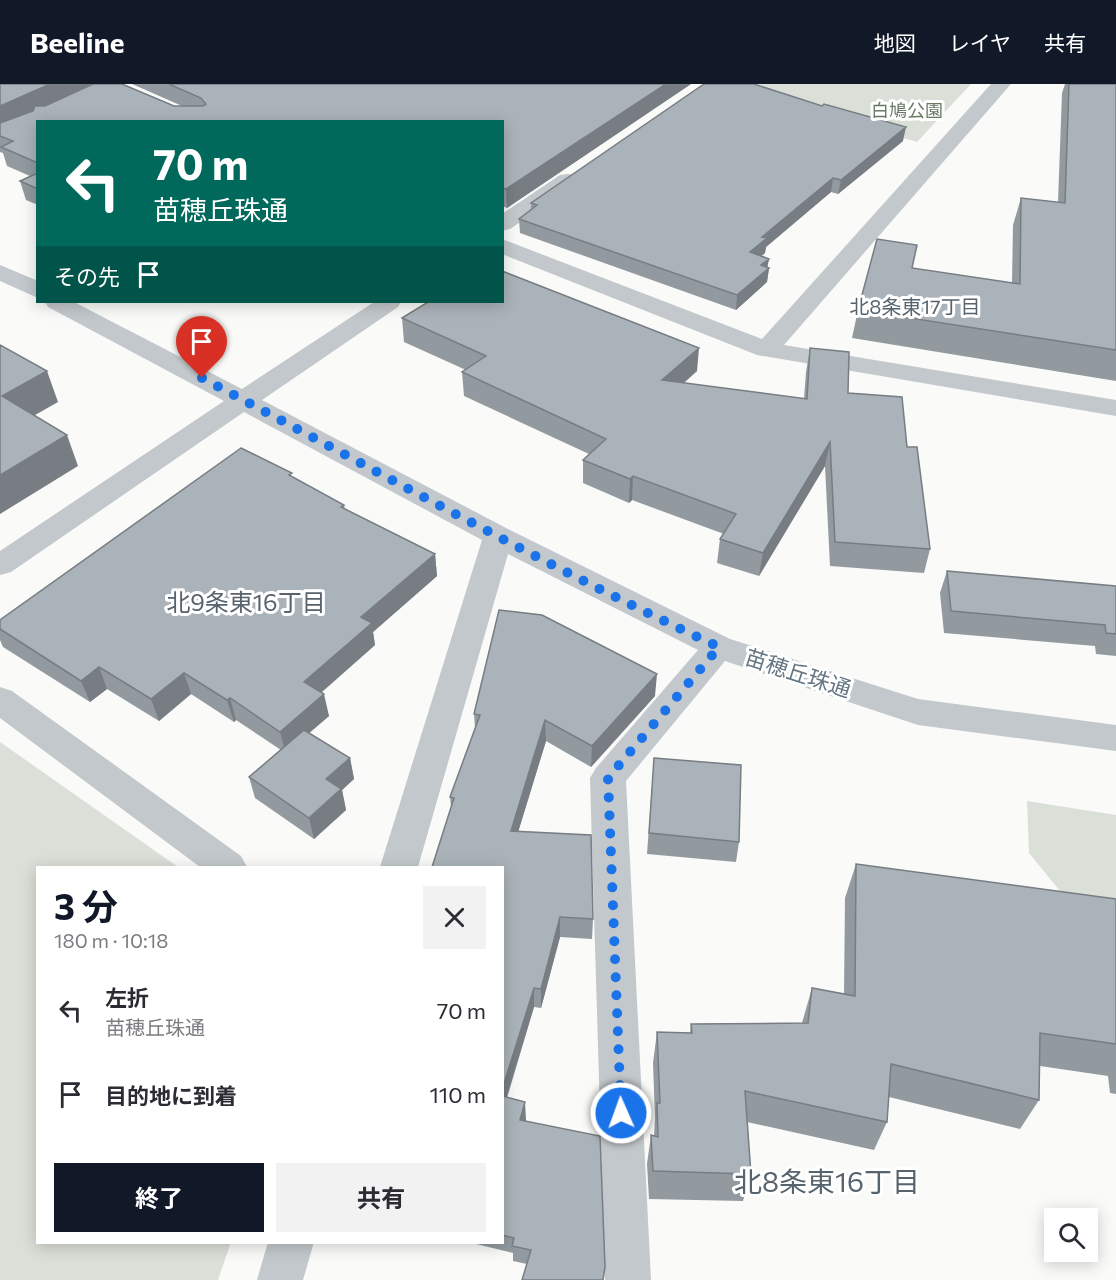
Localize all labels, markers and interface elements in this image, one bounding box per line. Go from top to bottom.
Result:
text: Beeline [30,25,124,59]
text: 地図 [874,30,916,55]
text: レイヤ [949,30,1011,55]
text: 共有 [1044,30,1086,55]
park label: 白鳩公園 [871,99,943,121]
text: 70 m [153,137,248,189]
icon: left [54,144,132,222]
text: 苗穂丘珠通 [153,193,288,226]
icon: arrive [132,258,165,291]
text: その先 [54,263,120,290]
district label: 北8条東17丁目 [849,294,981,318]
pin [176,316,227,378]
icon: arrive [185,325,218,358]
district label: 北9条東16丁目 [166,587,326,616]
street label: 苗穂丘珠通 [742,643,855,702]
text: 3 分 [54,883,118,927]
button: close [423,886,486,949]
text: 180 m · 10:18 [54,928,168,952]
text: 左折 [105,984,149,1011]
icon: left [54,994,87,1027]
text: 70 m [437,997,486,1024]
text: 苗穂丘珠通 [105,1015,205,1039]
icon: arrive [54,1078,87,1111]
text: 110 m [429,1081,486,1108]
position arrow [589,1081,653,1145]
text: 目的地に到着 [105,1082,237,1109]
button: 終了 [54,1163,264,1232]
button: 共有 [276,1163,486,1232]
district label: 北8条東16丁目 [734,1164,920,1198]
map controls [1044,1208,1098,1262]
button: search [1044,1208,1098,1262]

